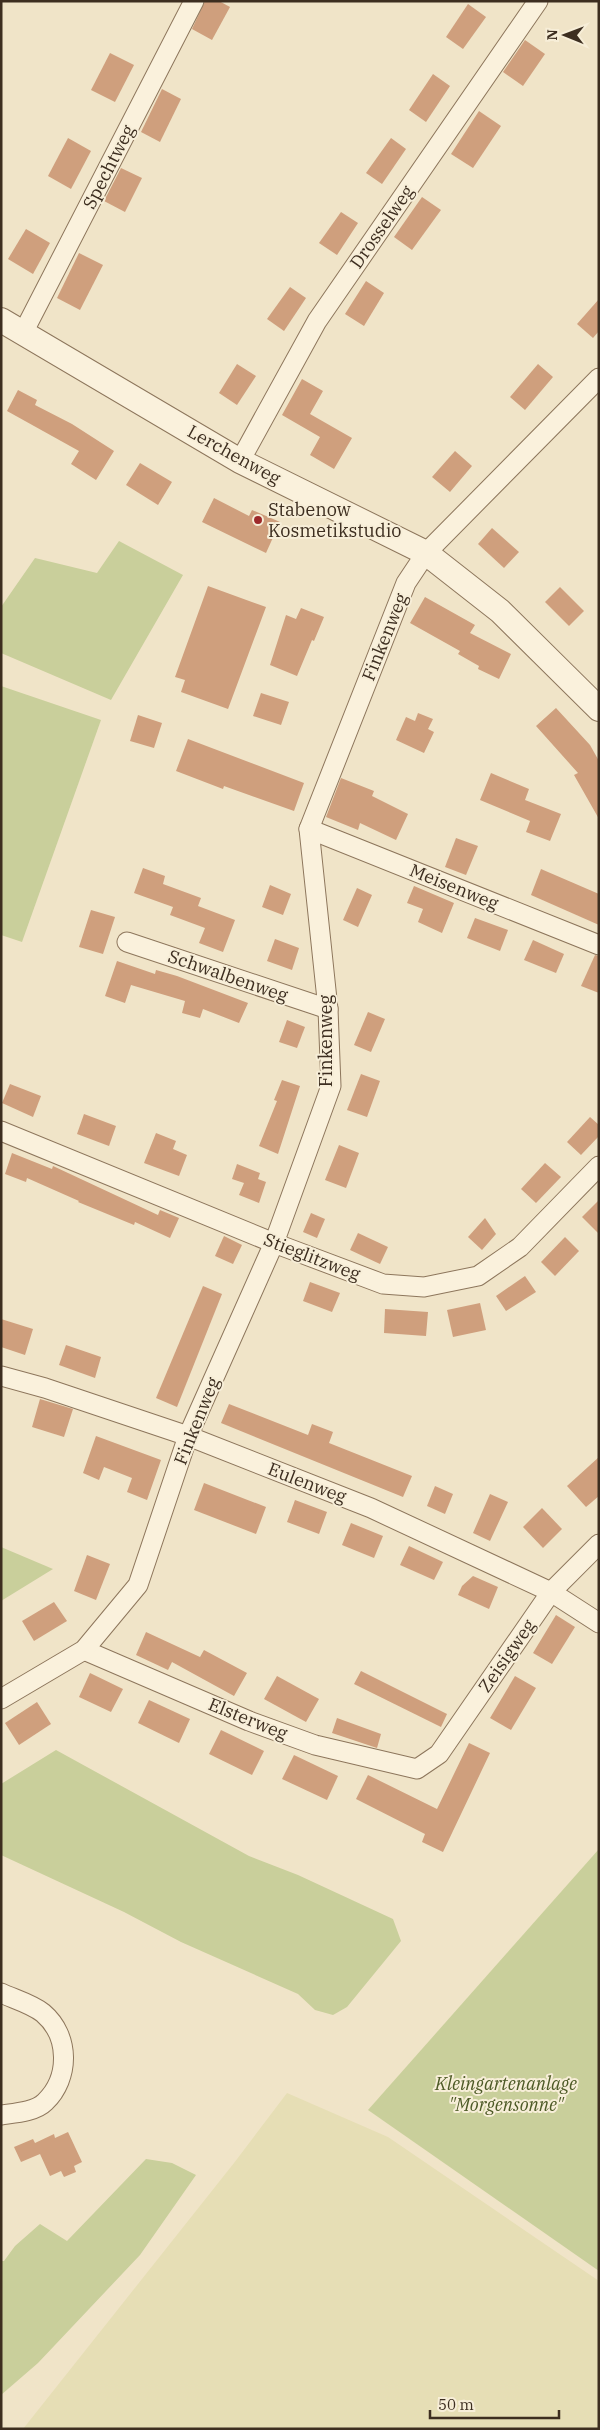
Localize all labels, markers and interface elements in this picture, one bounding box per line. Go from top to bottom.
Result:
north arrow [540,10,590,60]
text: N [543,29,561,40]
street label: Spechtweg [78,121,140,213]
street label: Drosselweg [344,180,419,273]
street label: Lerchenweg [184,420,285,490]
place label: Stabenow Kosmetikstudio [268,498,401,542]
marker: Stabenow Kosmetikstudio [252,514,264,526]
street label: Finkenweg [357,589,413,684]
street label: Meisenweg [406,858,502,915]
street label: Schwalbenweg [165,944,291,1007]
street label: Finkenweg [314,995,337,1087]
street label: Stieglitzweg [260,1228,364,1286]
street label: Finkenweg [169,1373,225,1468]
street label: Eulenweg [265,1457,350,1508]
street label: Zeisigweg [473,1614,540,1697]
street label: Elsterweg [205,1692,291,1745]
park label: Kleingartenanlage "Morgensonne" [434,2072,577,2116]
scale bar [430,2388,559,2420]
text: 50 m [438,2395,474,2414]

